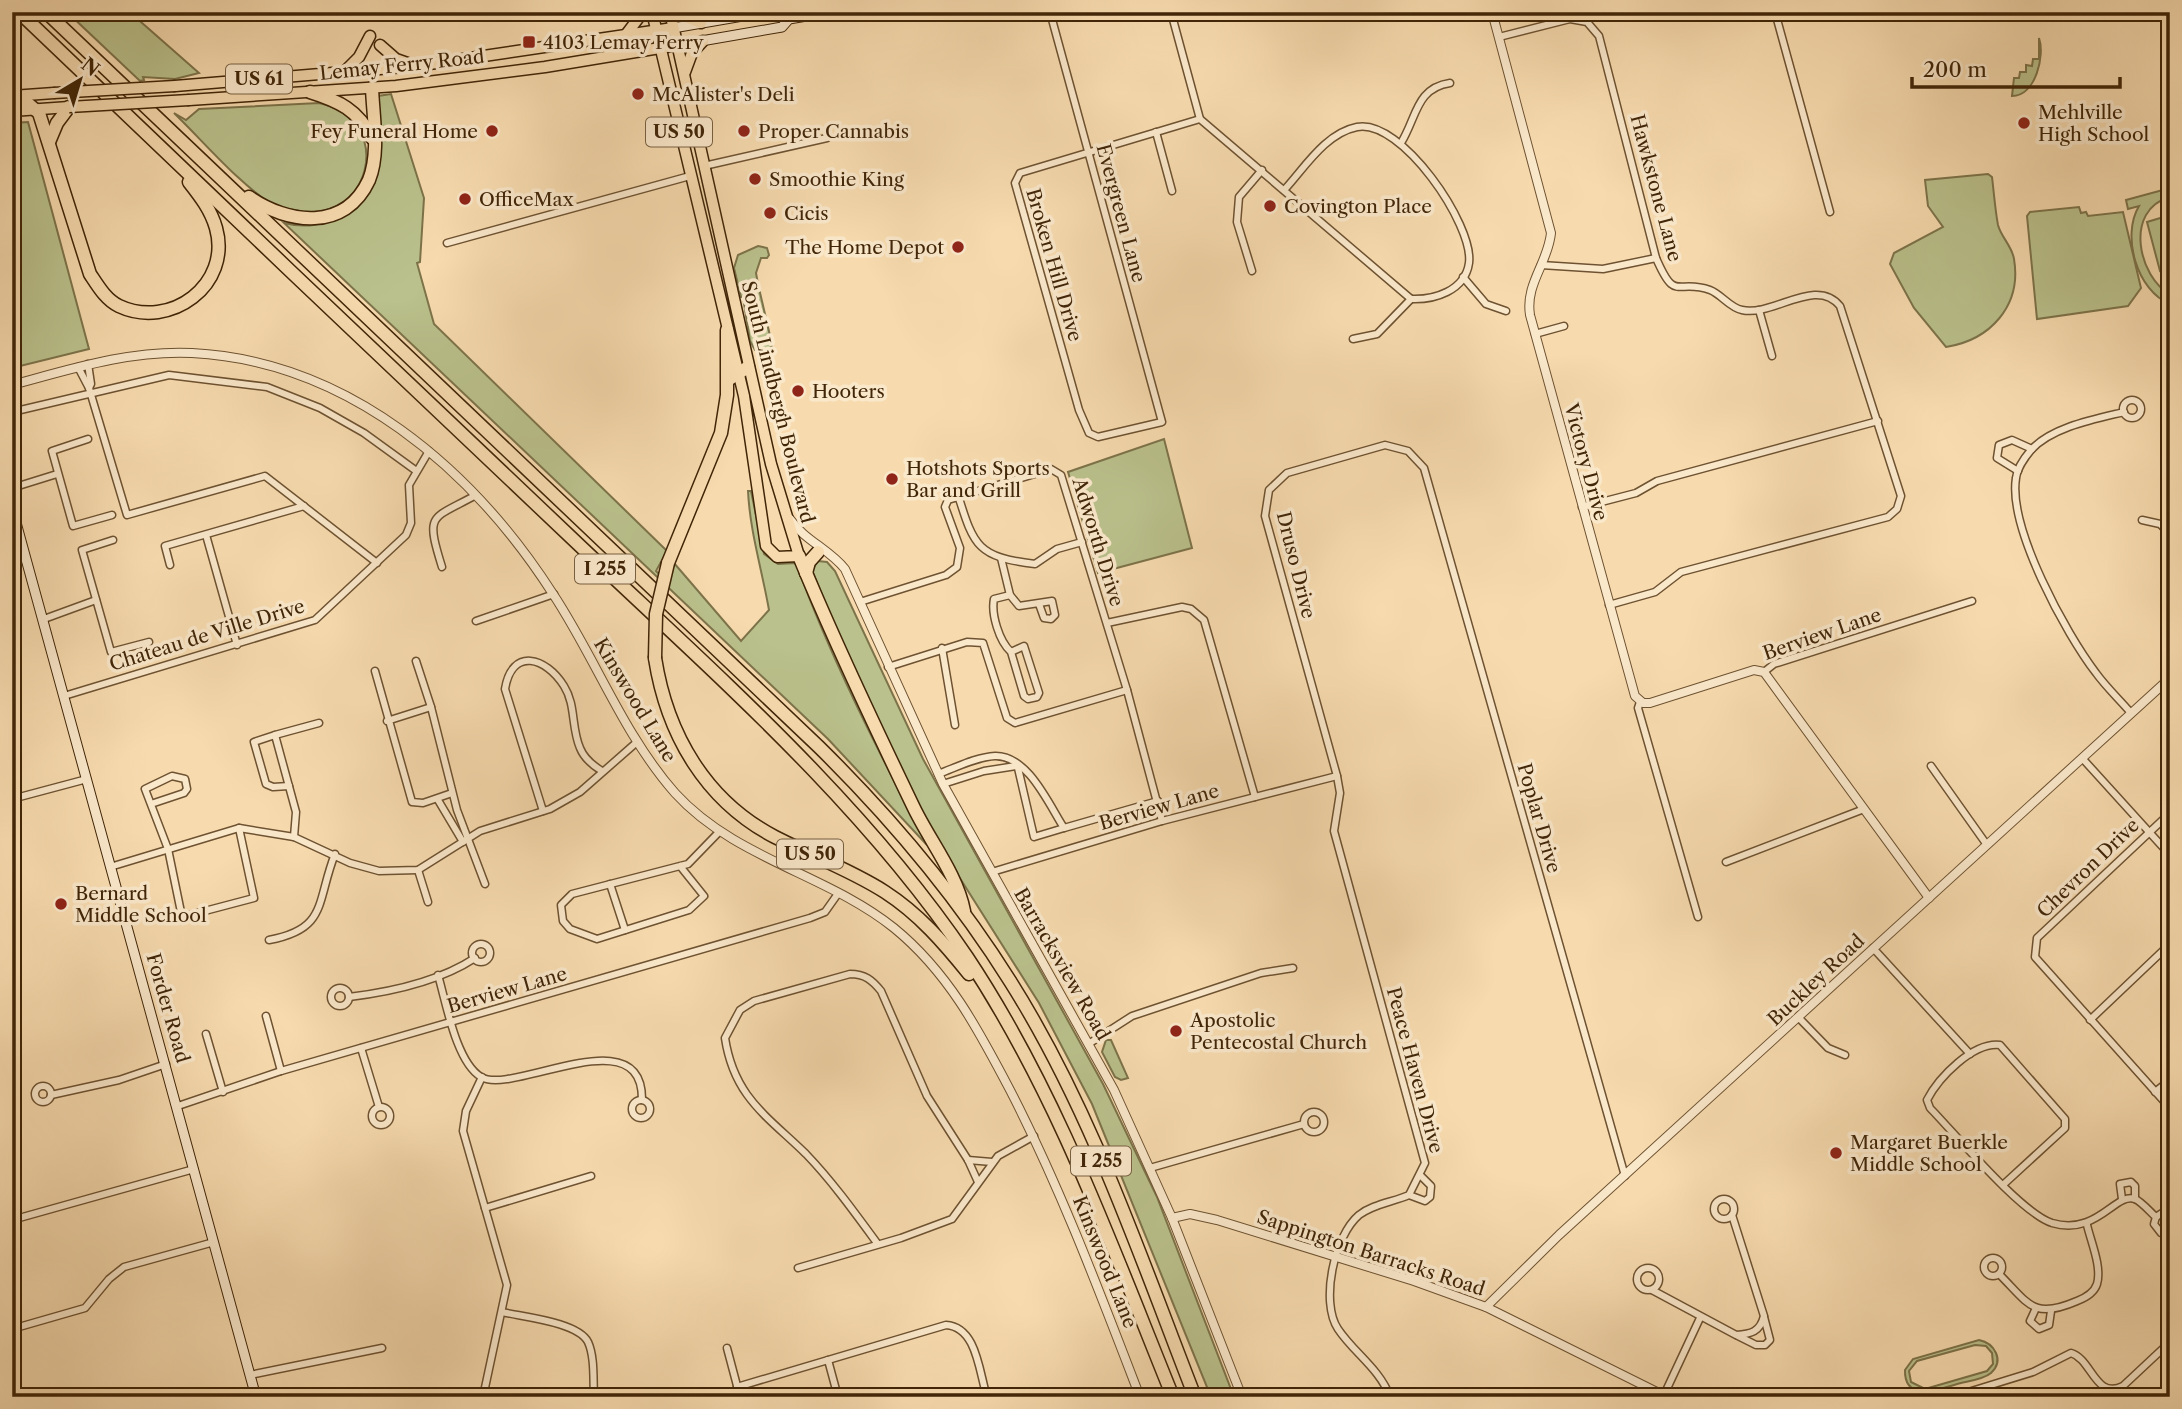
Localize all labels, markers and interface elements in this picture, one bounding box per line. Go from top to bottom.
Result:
place label: 4103 Lemay Ferry [543,31,704,54]
marker: 4103 Lemay Ferry [521,34,537,50]
street label: Lemay Ferry Road [318,45,486,85]
north arrow [46,46,116,116]
scale bar [1912,46,2121,90]
text: N [77,53,104,81]
text: 200 m [1923,57,1987,82]
road number: US 61 [226,64,292,94]
place label: McAlister's Deli [652,83,795,106]
marker: McAlister's Deli [630,86,646,102]
place label: Mehlville High School [2038,101,2150,146]
street label: Hawkstone Lane [1625,112,1687,264]
marker: Mehlville High School [2016,115,2032,131]
road number: US 50 [646,118,712,146]
place label: Fey Funeral Home [310,120,478,143]
place label: Proper Cannabis [758,120,909,143]
marker: Fey Funeral Home [484,123,500,139]
marker: Proper Cannabis [736,123,752,139]
street label: Evergreen Lane [1091,141,1151,285]
place label: Smoothie King [769,168,905,191]
marker: Smoothie King [747,171,763,187]
street label: Broken Hill Drive [1021,186,1087,344]
place label: OfficeMax [479,188,575,211]
marker: OfficeMax [457,191,473,207]
place label: Covington Place [1284,195,1432,218]
marker: Covington Place [1262,198,1278,214]
place label: Cicis [784,202,828,225]
marker: Cicis [762,205,778,221]
place label: The Home Depot [785,236,944,259]
marker: The Home Depot [950,239,966,255]
street label: South Lindbergh Boulevard [737,279,819,526]
place label: Hooters [812,380,885,403]
marker: Hooters [790,383,806,399]
street label: Victory Drive [1559,400,1613,523]
place label: Hotshots Sports Bar and Grill [906,457,1050,502]
marker: Hotshots Sports Bar and Grill [884,471,900,487]
street label: Adworth Drive [1067,474,1128,609]
street label: Druso Drive [1272,509,1320,621]
road number: I 255 [575,554,635,584]
street label: Chateau de Ville Drive [107,594,307,676]
street label: Berview Lane [1760,603,1884,665]
street label: Kinswood Lane [589,634,681,766]
street label: Poplar Drive [1512,760,1566,876]
street label: Berview Lane [1096,779,1222,835]
street label: Chevron Drive [2032,814,2144,922]
road number: US 50 [777,840,843,868]
place label: Bernard Middle School [75,882,207,927]
street label: Barracksview Road [1009,884,1115,1045]
marker: Bernard Middle School [53,896,69,912]
street label: Buckley Road [1763,929,1869,1031]
street label: Forder Road [141,951,195,1066]
street label: Berview Lane [444,962,570,1018]
street label: Peace Haven Drive [1382,985,1448,1155]
place label: Apostolic Pentecostal Church [1189,1009,1367,1054]
marker: Apostolic Pentecostal Church [1168,1023,1184,1039]
place label: Margaret Buerkle Middle School [1850,1131,2008,1176]
marker: Margaret Buerkle Middle School [1828,1145,1844,1161]
road number: I 255 [1071,1146,1131,1176]
street label: Kinswood Lane [1068,1192,1142,1332]
street label: Sappington Barracks Road [1254,1205,1488,1301]

